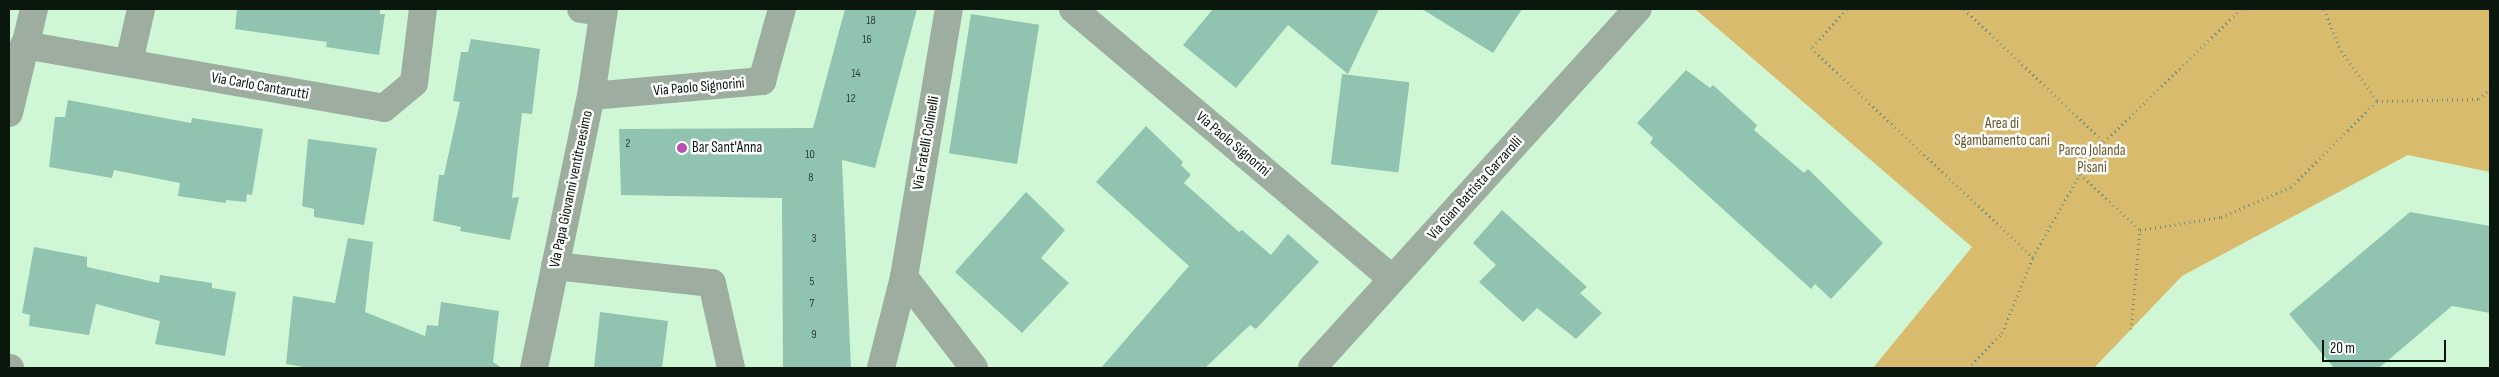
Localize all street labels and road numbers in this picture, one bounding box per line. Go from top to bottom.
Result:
street label: Via Carlo Cantarutti [210,69,310,103]
street label: Via Paolo Signorini [653,74,745,100]
street label: Via Fratelli Colinelli [909,95,943,191]
street label: Via Paolo Signorini [1192,108,1274,180]
street label: Via Papa Giovanni ventitreesimo [546,109,596,269]
street label: Via Gian Battista Garzarolli [1424,133,1526,243]

